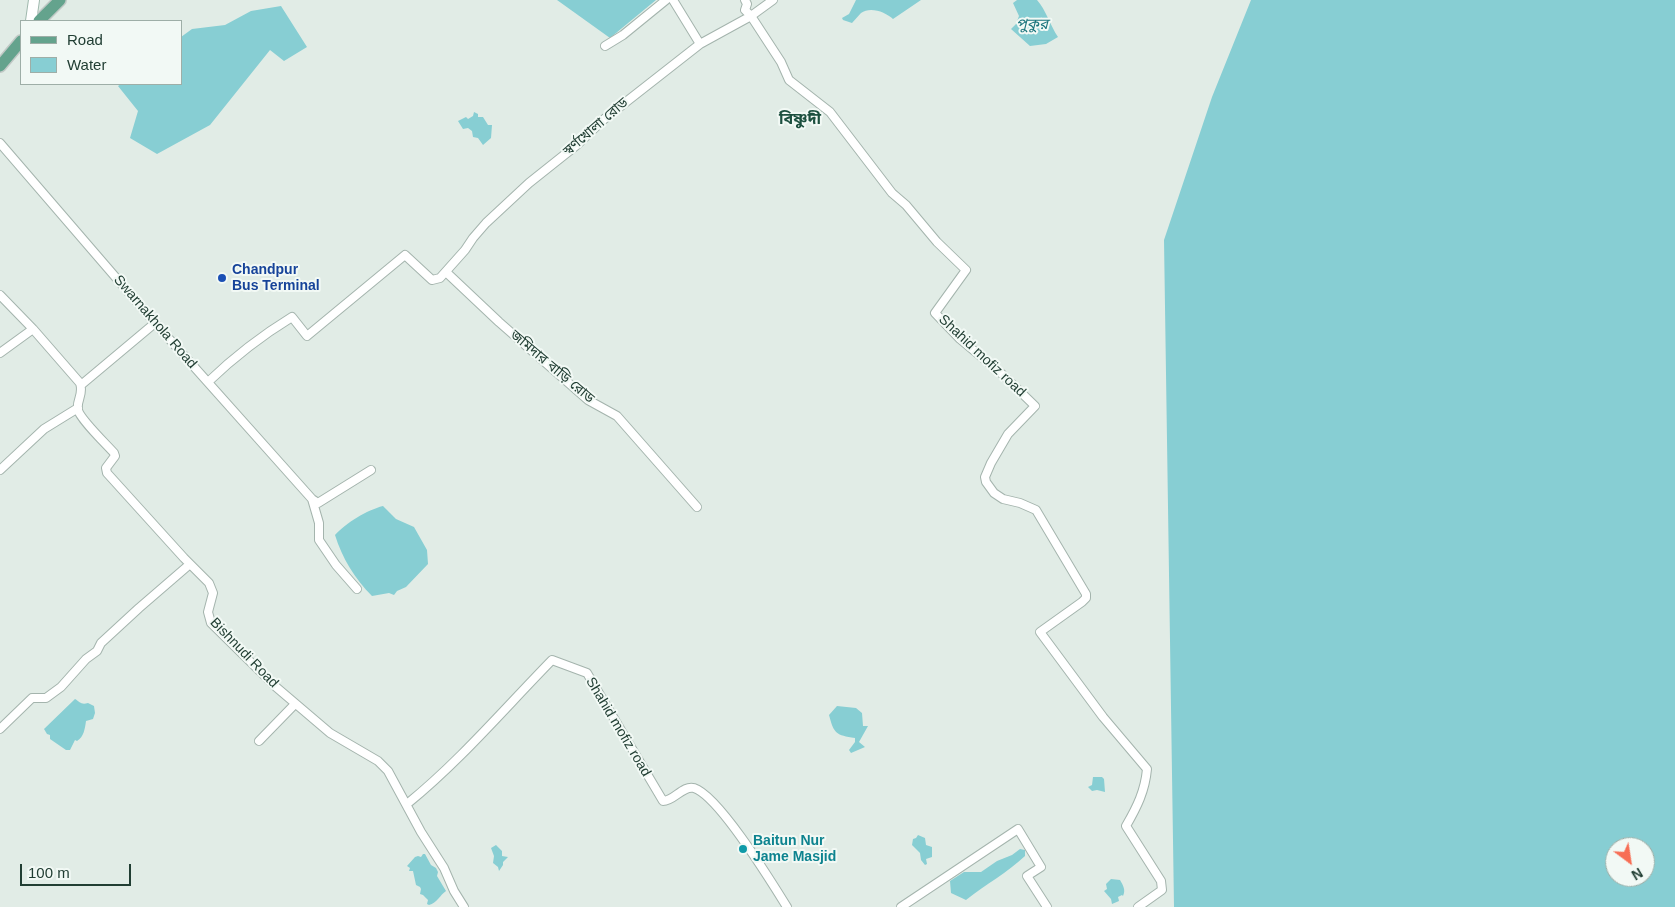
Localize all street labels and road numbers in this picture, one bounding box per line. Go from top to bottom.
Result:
street label: স্বর্ণখোলা রোড [560,94,632,160]
street label: Swarnakhola Road [110,272,200,372]
street label: Shahid mofiz road [935,311,1029,401]
street label: জমিদার বাড়ি রোড [506,327,598,407]
street label: Bishnudi Road [206,614,282,692]
street label: Shahid mofiz road [582,674,654,780]

